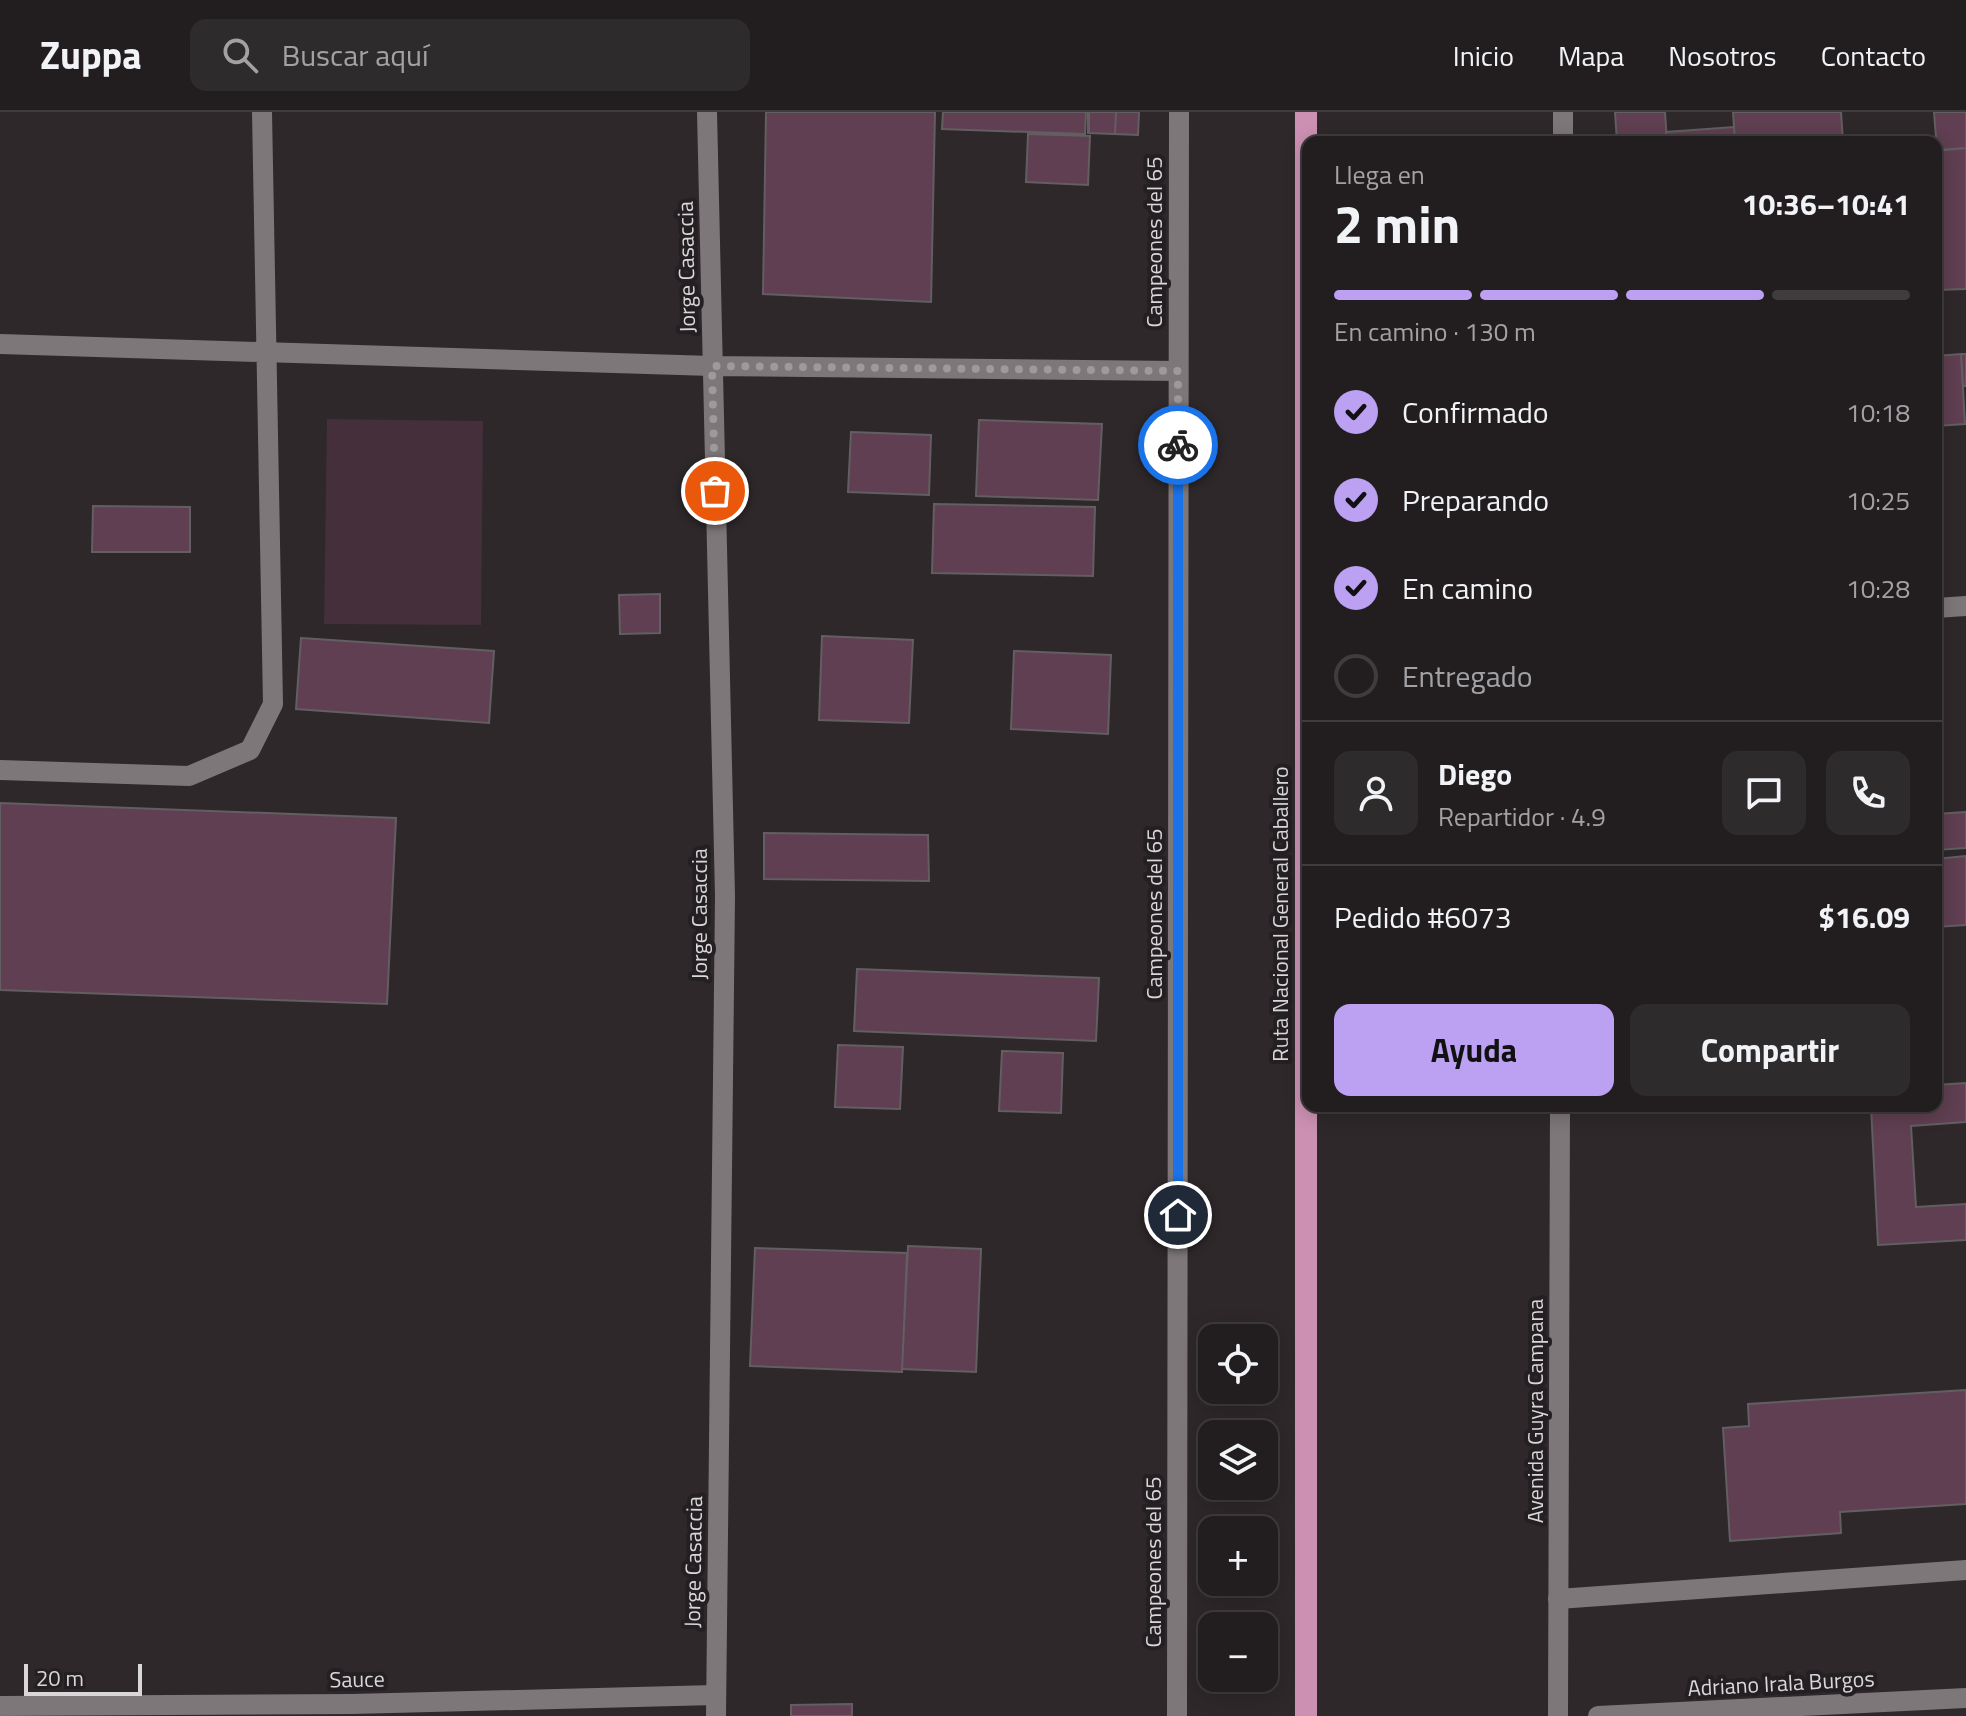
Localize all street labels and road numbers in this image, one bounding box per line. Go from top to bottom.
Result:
street label: Campeones del 65 [1137,156,1171,328]
street label: Jorge Casaccia [668,201,704,333]
street label: Ruta Nacional General Caballero [1263,766,1297,1062]
street label: Campeones del 65 [1137,828,1171,1000]
street label: Jorge Casaccia [682,848,716,980]
street label: Avenida Guyra Campana [1518,1299,1552,1523]
street label: Campeones del 65 [1136,1476,1170,1648]
street label: Jorge Casaccia [675,1496,711,1628]
street label: Adriano Irala Burgos [1687,1661,1875,1705]
street label: Sauce [329,1662,385,1696]

